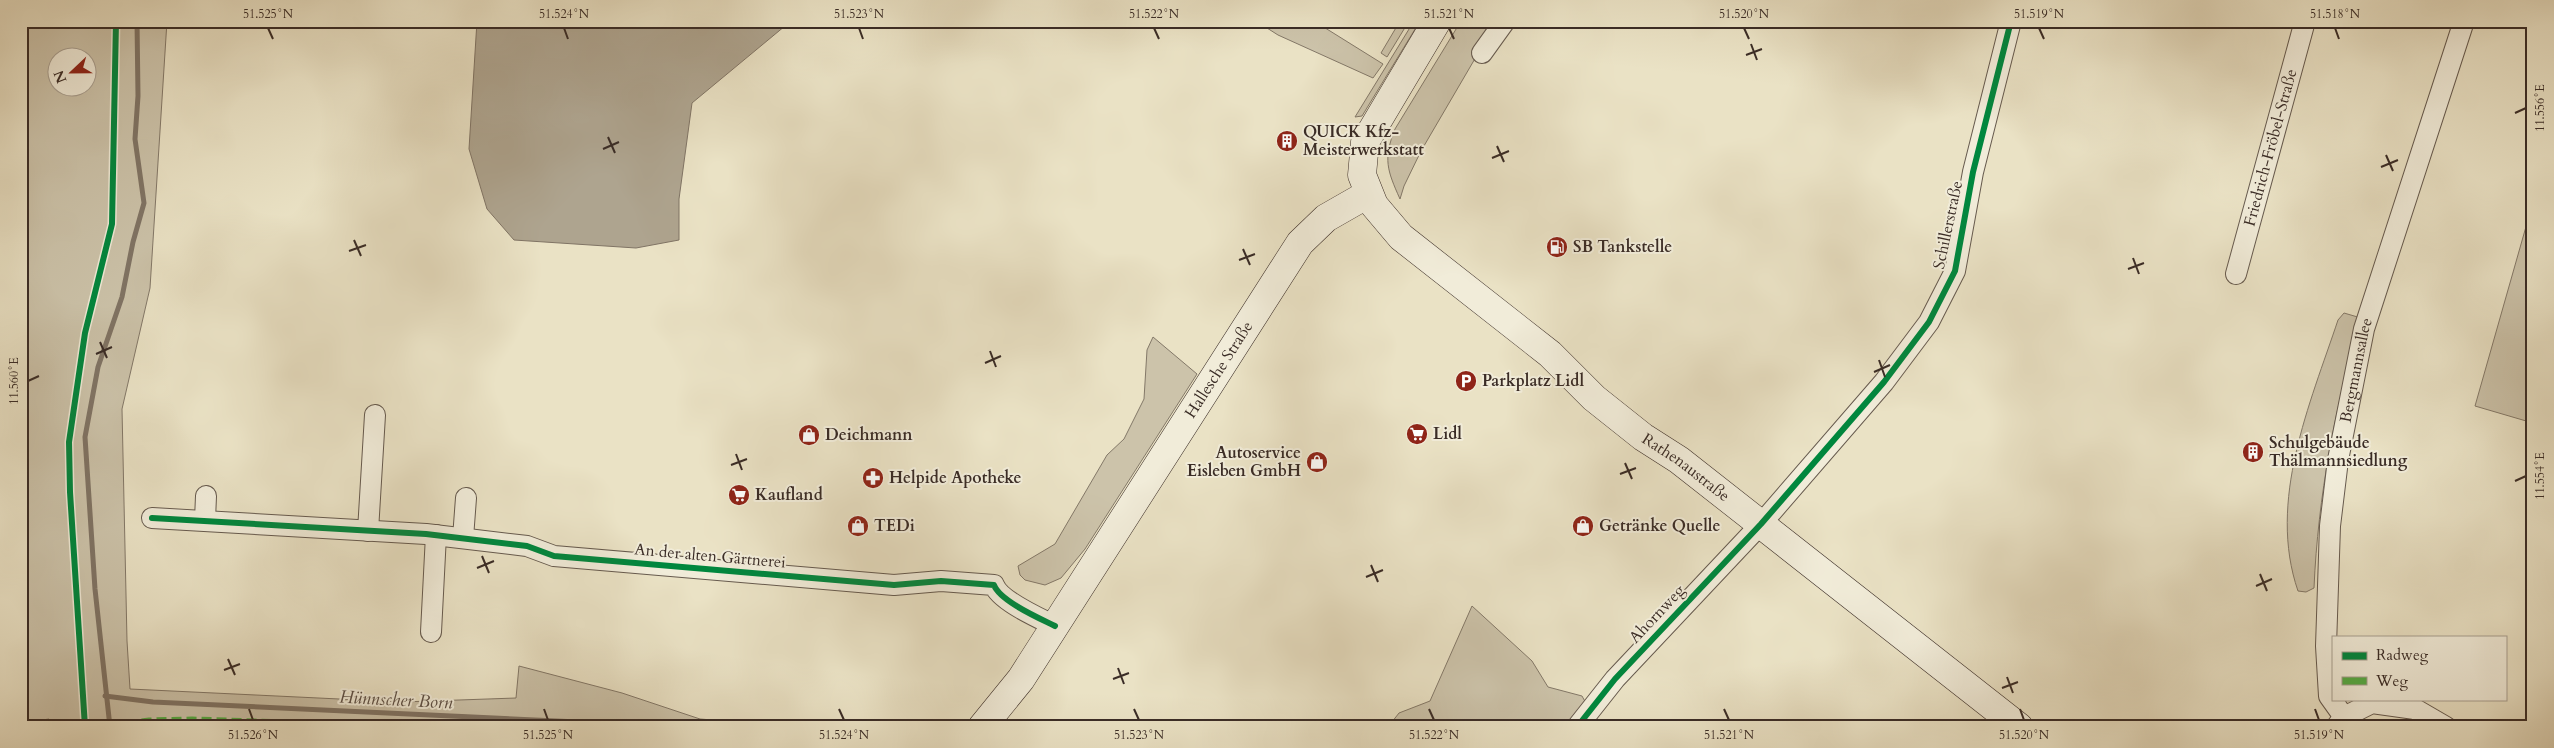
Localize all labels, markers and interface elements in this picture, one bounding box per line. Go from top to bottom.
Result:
text: 51.525°N [243,6,294,22]
text: 51.524°N [539,6,590,22]
text: 51.523°N [834,6,885,22]
text: 51.522°N [1129,6,1180,22]
text: 51.521°N [1424,6,1475,22]
text: 51.520°N [1719,6,1770,22]
text: 51.519°N [2014,6,2065,22]
text: 51.518°N [2310,6,2361,22]
north arrow [48,48,98,98]
text: N [49,67,71,86]
street label: Friedrich-Fröbel-Straße [2239,67,2302,229]
text: 11.556°E [2532,84,2548,132]
place label: QUICK Kfz- Meisterwerkstatt [1303,121,1424,161]
building icon: QUICK Kfz- Meisterwerkstatt [1275,129,1299,153]
street label: Schillerstraße [1928,179,1968,271]
fuel station icon: SB Tankstelle [1545,235,1569,259]
place label: SB Tankstelle [1573,236,1672,258]
street label: Bergmannsallee [2335,315,2378,425]
street label: Hallesche Straße [1180,317,1258,423]
text: 11.560°E [6,357,22,405]
parking icon: Parkplatz Lidl [1454,369,1478,393]
place label: Parkplatz Lidl [1482,370,1584,392]
supermarket icon: Lidl [1405,422,1429,446]
shop icon: Deichmann [797,423,821,447]
place label: Lidl [1433,423,1462,445]
place label: Deichmann [825,424,913,446]
street label: Rathenaustraße [1638,428,1734,507]
place label: Schulgebäude Thälmannsiedlung [2269,432,2408,472]
building icon: Schulgebäude Thälmannsiedlung [2241,440,2265,464]
place label: Autoservice Eisleben GmbH [1187,442,1301,482]
shop icon: Autoservice Eisleben GmbH [1305,450,1329,474]
text: 11.554°E [2532,452,2548,500]
pharmacy icon: Helpide Apotheke [861,466,885,490]
place label: Helpide Apotheke [889,467,1022,489]
supermarket icon: Kaufland [727,483,751,507]
place label: Kaufland [755,484,823,506]
shop icon: TEDi [846,514,870,538]
shop icon: Getränke Quelle [1571,514,1595,538]
place label: TEDi [874,515,915,537]
place label: Getränke Quelle [1599,515,1721,537]
street label: An der alten Gärtnerei [633,538,787,574]
street label: Ahornweg [1624,580,1690,648]
legend [2332,636,2506,700]
text: Radweg [2376,645,2429,665]
text: Weg [2375,671,2408,691]
water label: Hünnscher Born [339,685,454,715]
text: 51.526°N [228,727,279,743]
text: 51.525°N [523,727,574,743]
text: 51.524°N [819,727,870,743]
text: 51.523°N [1114,727,1165,743]
text: 51.522°N [1409,727,1460,743]
text: 51.521°N [1704,727,1755,743]
text: 51.520°N [1999,727,2050,743]
text: 51.519°N [2294,727,2345,743]

